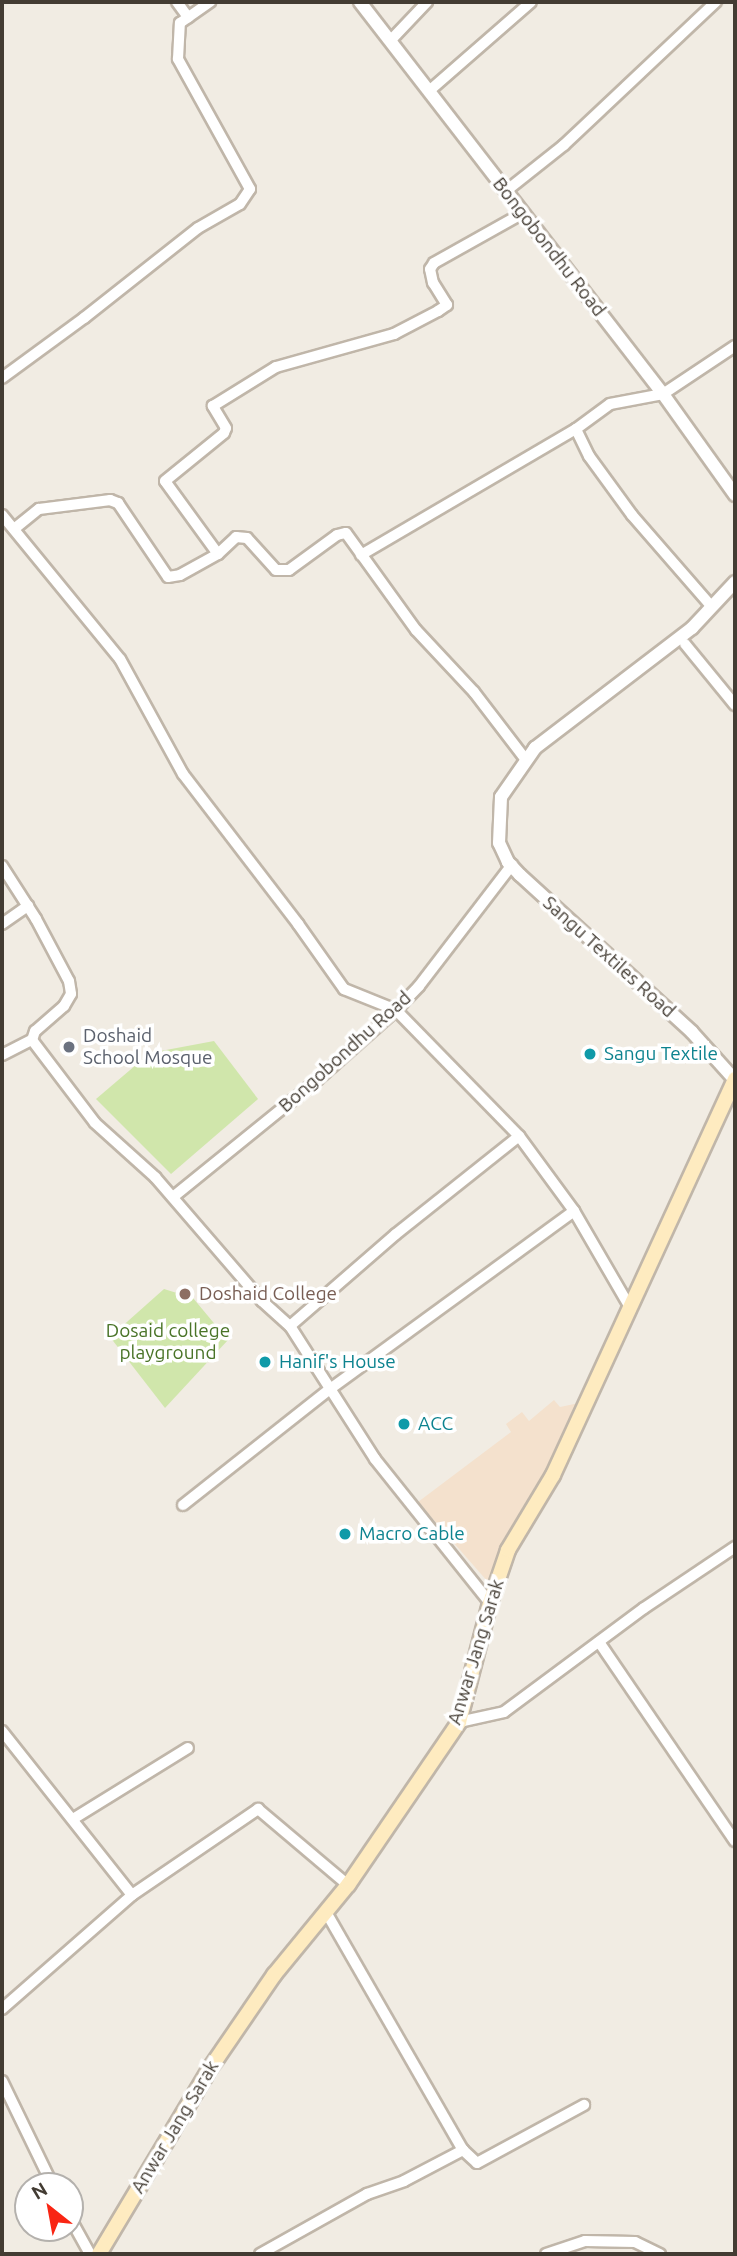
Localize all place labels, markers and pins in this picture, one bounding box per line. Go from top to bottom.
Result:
place label: Doshaid School Mosque [83,1025,213,1069]
marker: Doshaid School Mosque [61,1039,77,1055]
place label: Sangu Textile [604,1043,718,1065]
marker: Sangu Textile [582,1046,598,1062]
place label: Doshaid College [199,1283,337,1305]
marker: Doshaid College [177,1286,193,1302]
place label: Hanif's House [279,1351,396,1373]
marker: Hanif's House [257,1354,273,1370]
place label: ACC [418,1413,453,1435]
marker: ACC [396,1416,412,1432]
place label: Macro Cable [359,1523,465,1545]
marker: Macro Cable [337,1526,353,1542]

